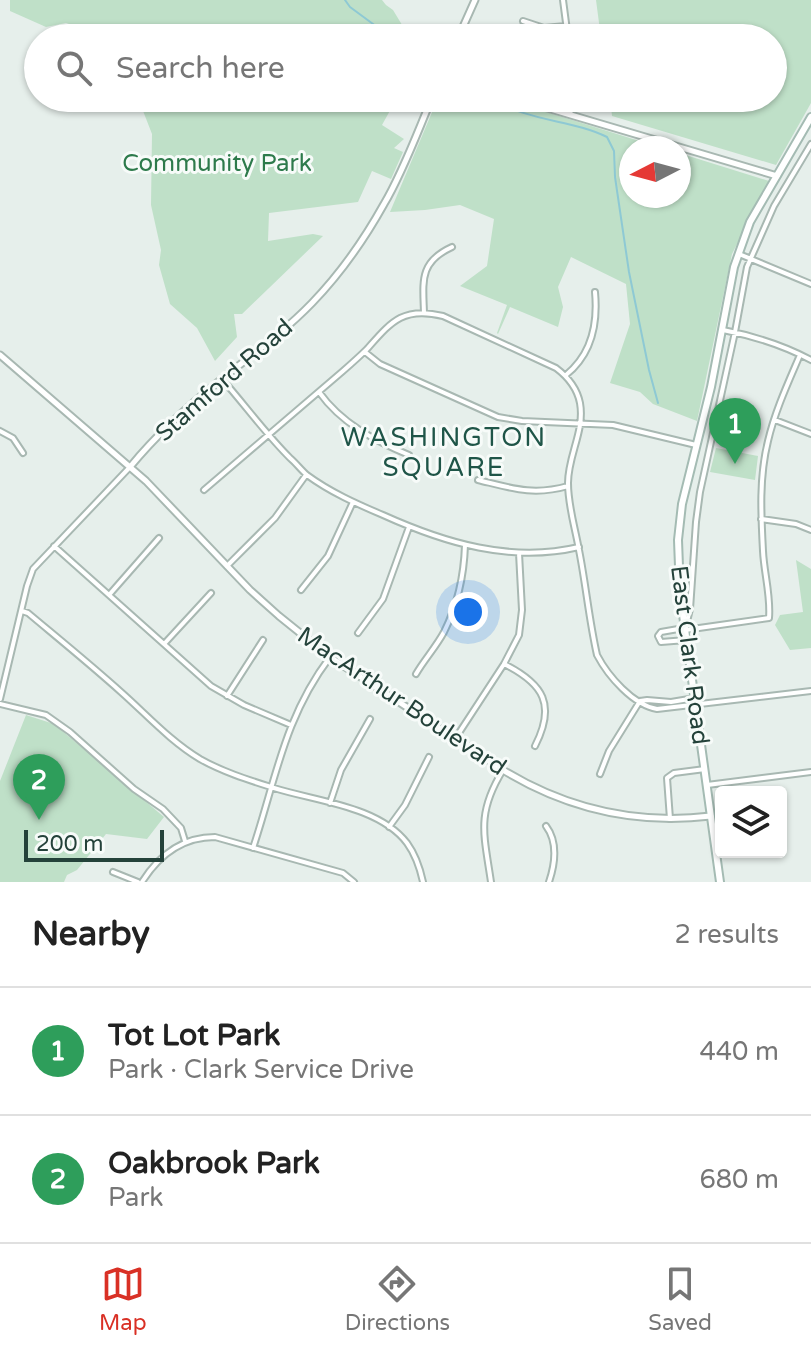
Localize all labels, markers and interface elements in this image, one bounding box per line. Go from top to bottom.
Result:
search box [24,24,787,112]
icon: search [52,46,96,90]
text: Search here [116,50,285,87]
north arrow [619,136,691,208]
park label: Community Park [122,149,312,178]
street label: Stamford Road [150,313,299,448]
pin: 1 [709,398,761,464]
district label: WASHINGTON SQUARE [341,422,547,483]
street label: East Clark Road [664,564,715,746]
your location [448,592,488,632]
street label: MacArthur Boulevard [292,621,512,782]
pin: 2 [13,754,65,820]
map controls [715,786,787,858]
button: layers [715,786,787,858]
scale bar [24,826,164,862]
text: 200 m [36,831,103,857]
text: Nearby [32,914,150,955]
text: 2 results [674,919,779,950]
text: Tot Lot Park [108,1017,280,1054]
text: 1 [50,1036,66,1067]
text: 440 m [699,1036,779,1067]
text: Park · Clark Service Drive [108,1054,414,1085]
text: Oakbrook Park [108,1145,320,1182]
text: 2 [50,1164,66,1195]
text: 680 m [699,1164,779,1195]
text: Park [108,1182,164,1213]
tab: Map [99,1262,147,1336]
tab: Directions [345,1262,450,1336]
tab: Saved [648,1262,712,1336]

